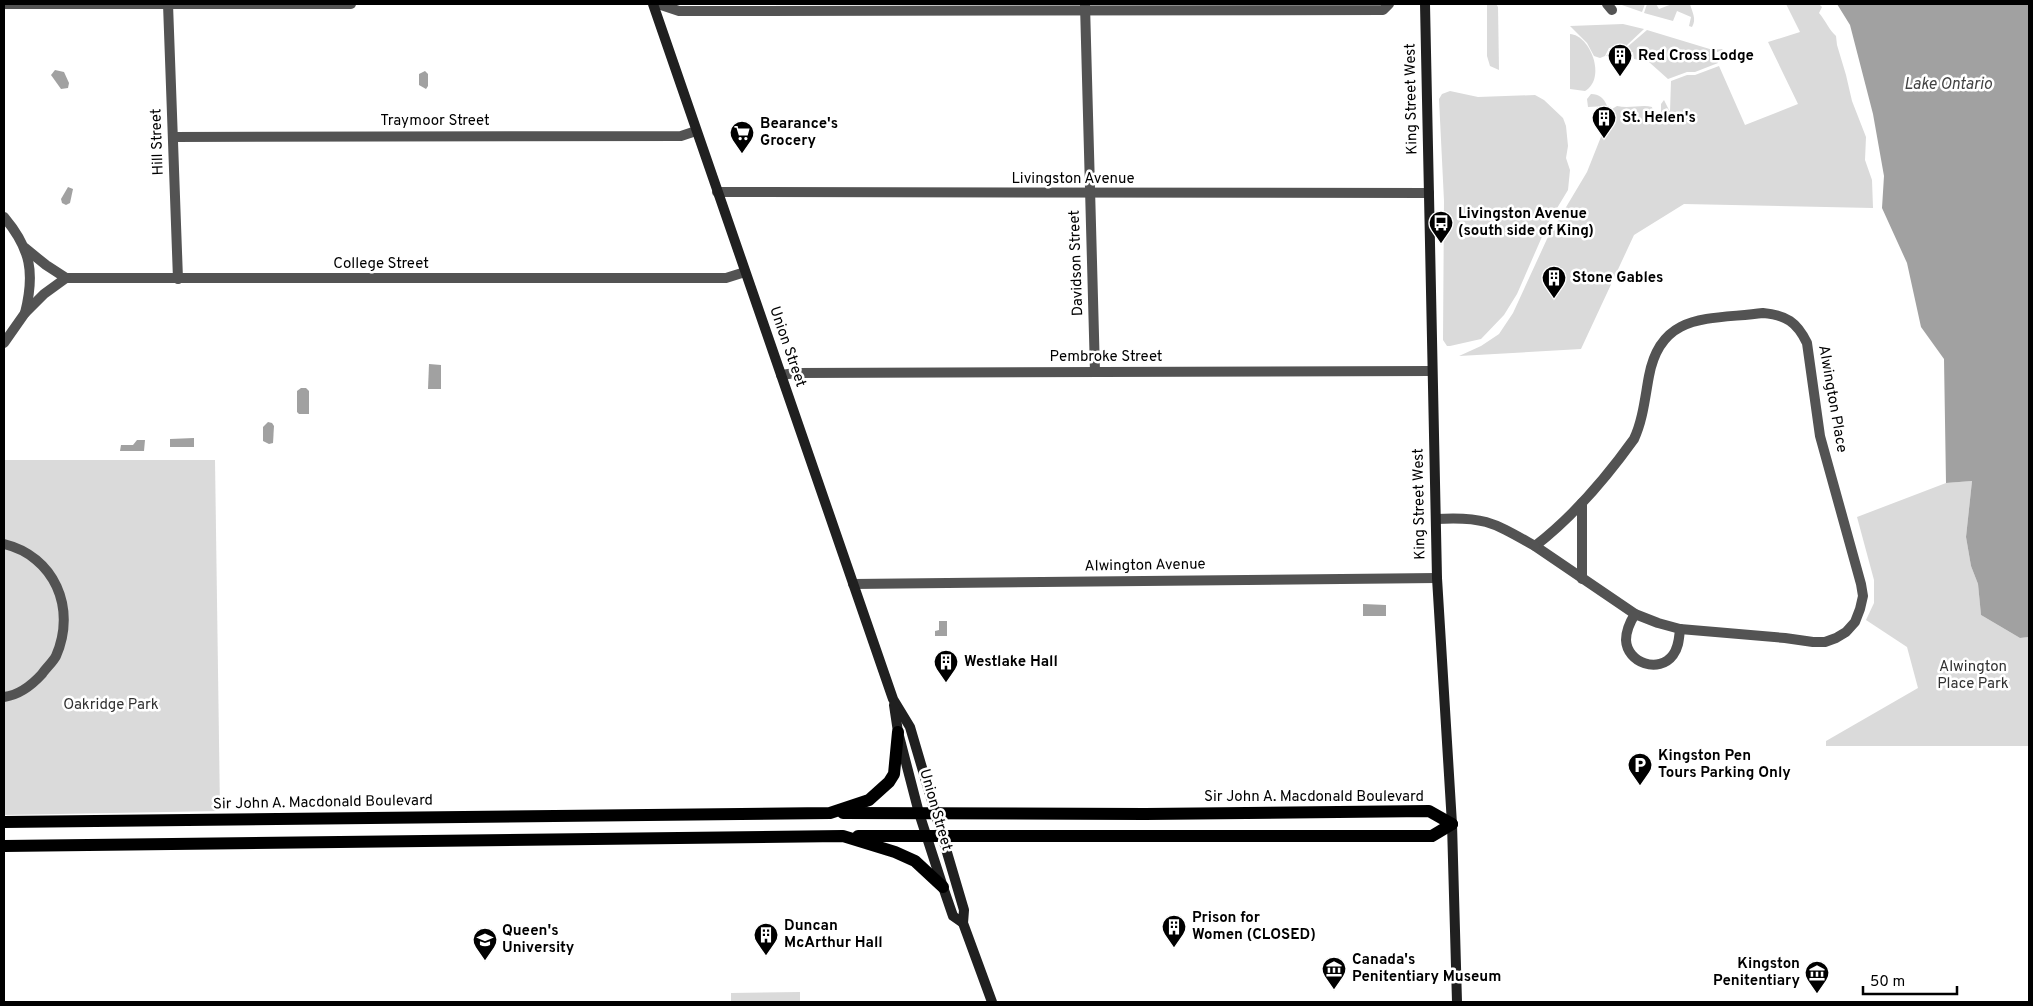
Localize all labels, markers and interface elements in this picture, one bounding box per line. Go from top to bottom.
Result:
street label: King Street West [1402,43,1422,155]
building icon: Red Cross Lodge [1607,43,1633,77]
place label: Red Cross Lodge [1638,47,1754,66]
water label: Lake Ontario [1904,75,1993,95]
building icon: St. Helen's [1591,105,1617,139]
street label: Hill Street [147,108,169,176]
place label: St. Helen's [1622,109,1696,128]
street label: Traymoor Street [380,112,490,131]
place label: Bearance's Grocery [760,115,838,151]
supermarket icon: Bearance's Grocery [729,120,755,154]
street label: Livingston Avenue [1011,170,1135,189]
place label: Livingston Avenue (south side of King) [1458,205,1594,241]
street label: Davidson Street [1066,210,1088,316]
bus stop icon: Livingston Avenue (south side of King) [1428,210,1454,244]
street label: College Street [333,255,429,274]
building icon: Stone Gables [1541,265,1567,299]
place label: Stone Gables [1572,269,1663,288]
street label: Union Street [764,304,810,390]
street label: Alwington Place [1813,344,1851,454]
street label: Pembroke Street [1049,348,1163,367]
street label: King Street West [1410,448,1430,560]
street label: Alwington Avenue [1084,555,1206,577]
building icon: Westlake Hall [933,649,959,683]
place label: Westlake Hall [964,653,1058,672]
park label: Alwington Place Park [1937,658,2009,694]
park label: Oakridge Park [63,696,159,715]
place label: Kingston Pen Tours Parking Only [1658,747,1791,783]
parking icon: Kingston Pen Tours Parking Only [1627,752,1653,786]
street label: Union Street [914,767,956,853]
street label: Sir John A. Macdonald Boulevard [1204,788,1424,807]
street label: Sir John A. Macdonald Boulevard [213,792,433,814]
place label: Prison for Women (CLOSED) [1192,909,1316,945]
building icon: Prison for Women (CLOSED) [1161,914,1187,948]
place label: Duncan McArthur Hall [784,917,883,953]
place label: Queen's University [502,922,575,958]
building icon: Duncan McArthur Hall [753,922,779,956]
school or university icon: Queen's University [472,927,498,961]
place label: Canada's Penitentiary Museum [1352,951,1501,987]
place label: Kingston Penitentiary [1713,955,1800,991]
museum icon: Canada's Penitentiary Museum [1321,956,1347,990]
museum icon: Kingston Penitentiary [1804,960,1830,994]
scale bar [1863,964,1957,996]
text: 50 m [1870,973,1905,992]

